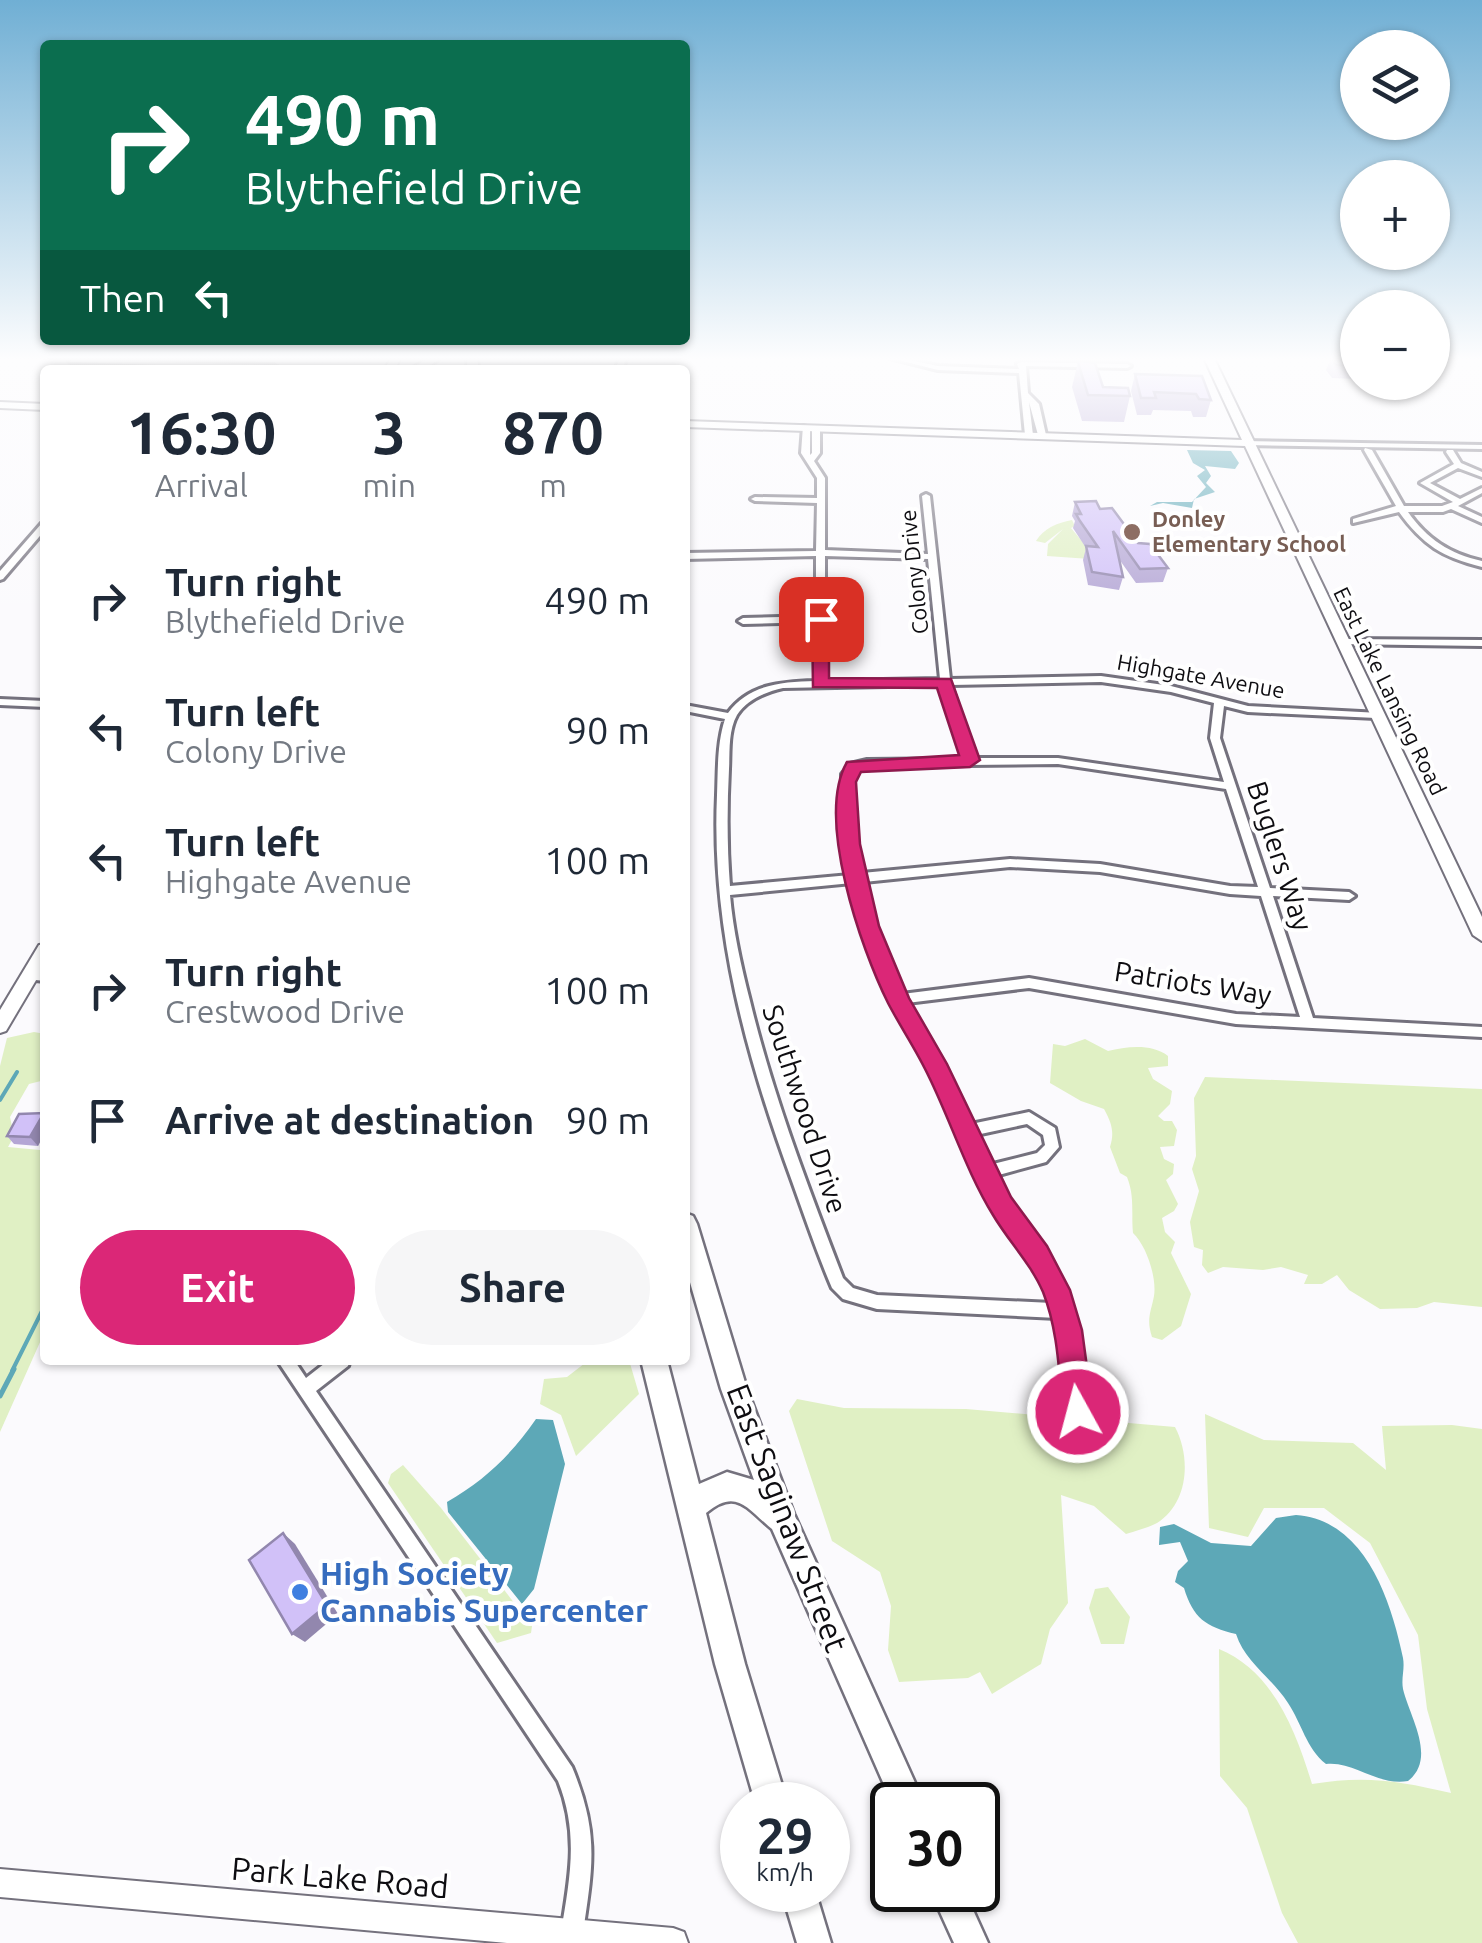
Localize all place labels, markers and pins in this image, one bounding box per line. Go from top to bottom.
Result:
place label: Donley Elementary School [1152,506,1346,556]
marker: Donley Elementary School [1121,521,1143,543]
pin [779,577,864,662]
place label: High Society Cannabis Supercenter [320,1555,648,1628]
marker: High Society Cannabis Supercenter [289,1581,311,1603]

